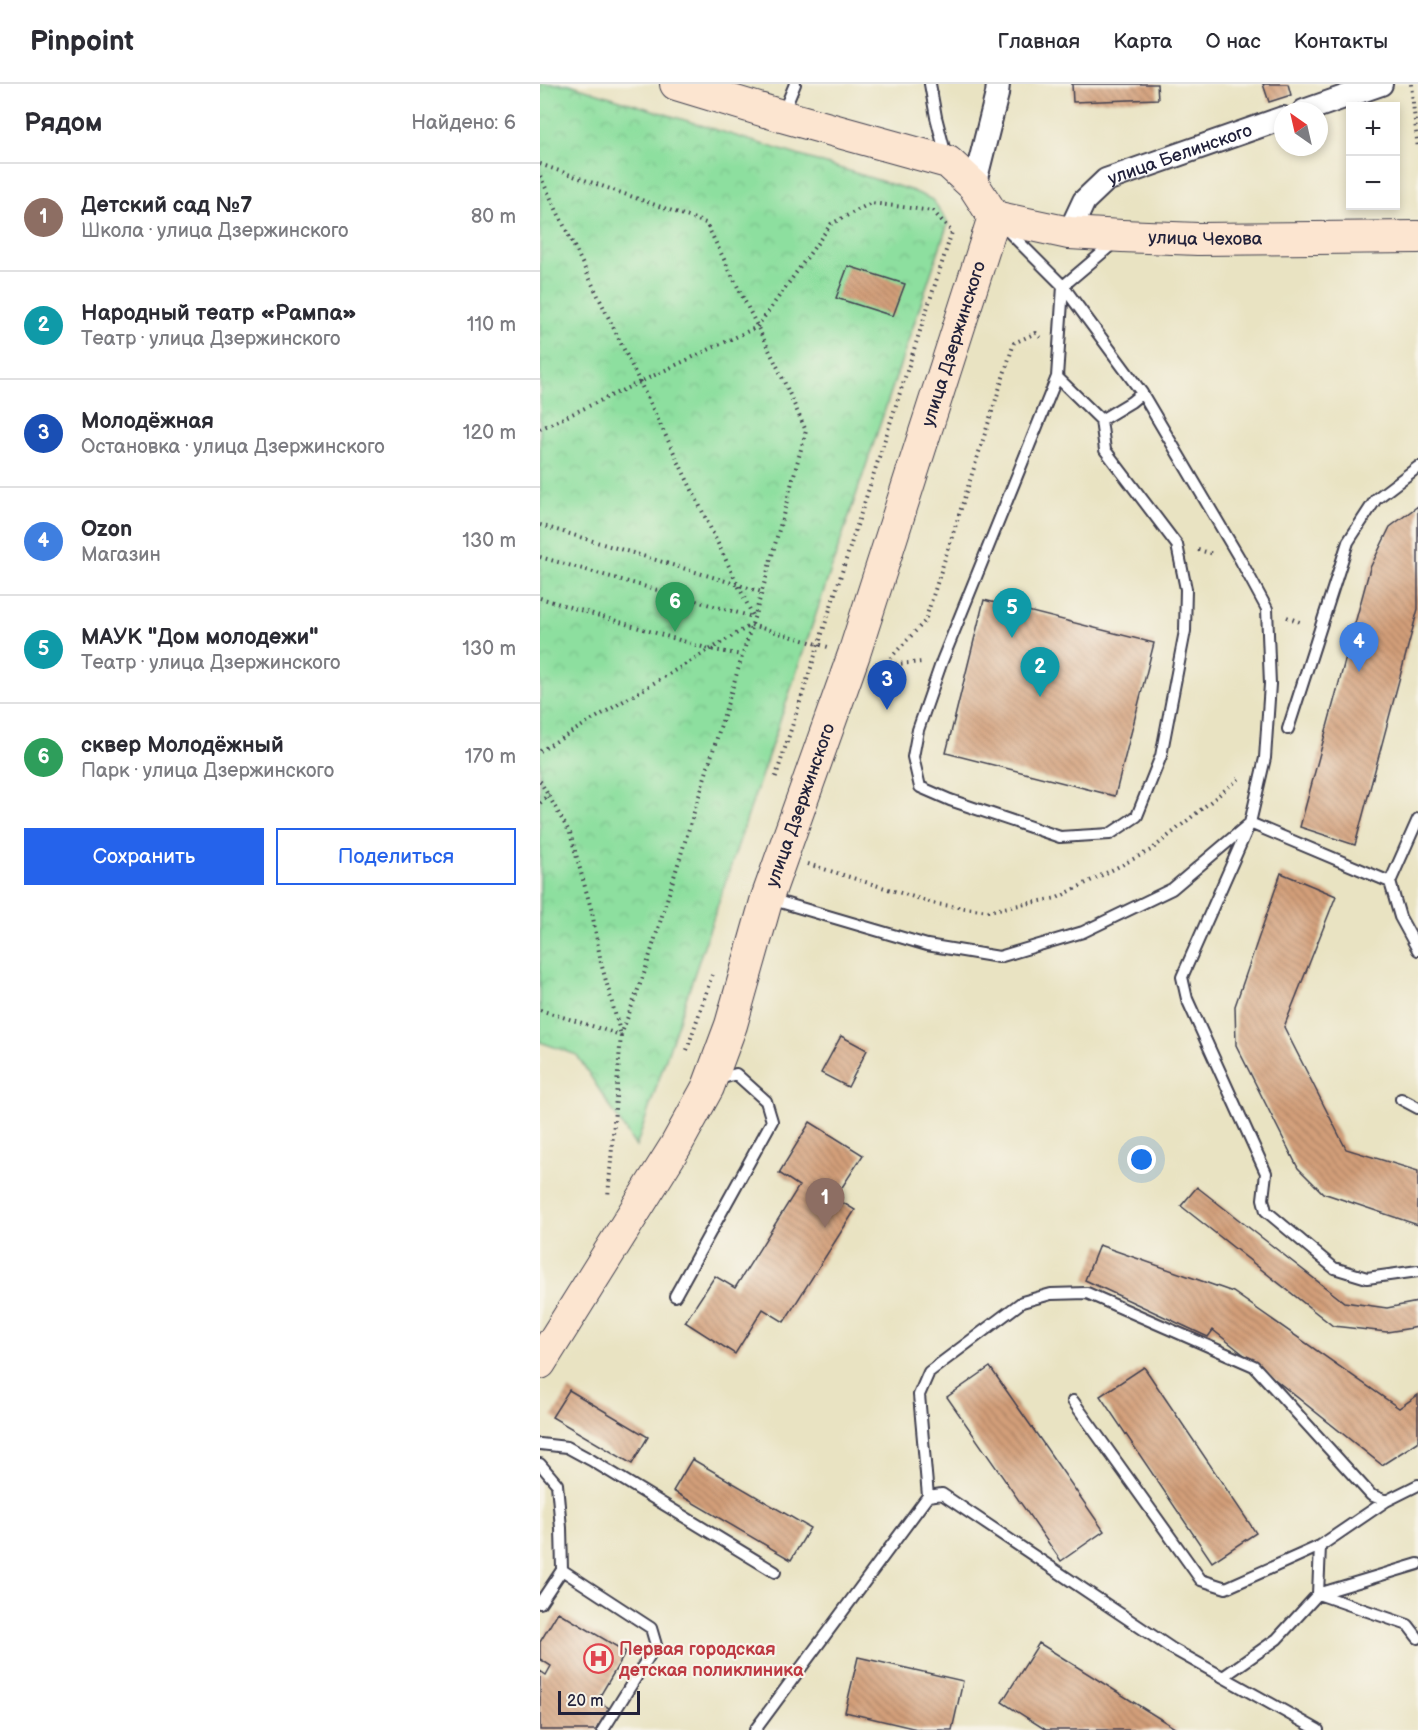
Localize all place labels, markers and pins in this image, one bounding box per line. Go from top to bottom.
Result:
pin: 6 [656,582,694,632]
pin: 5 [992,588,1032,638]
pin: 4 [1340,622,1378,672]
pin: 2 [1020,648,1060,697]
pin: 3 [868,660,906,710]
pin: 1 [806,1178,844,1228]
place label: Первая городская детская поликлиника [618,1639,804,1681]
hospital icon: Первая городская детская поликлиника [582,1643,614,1675]

